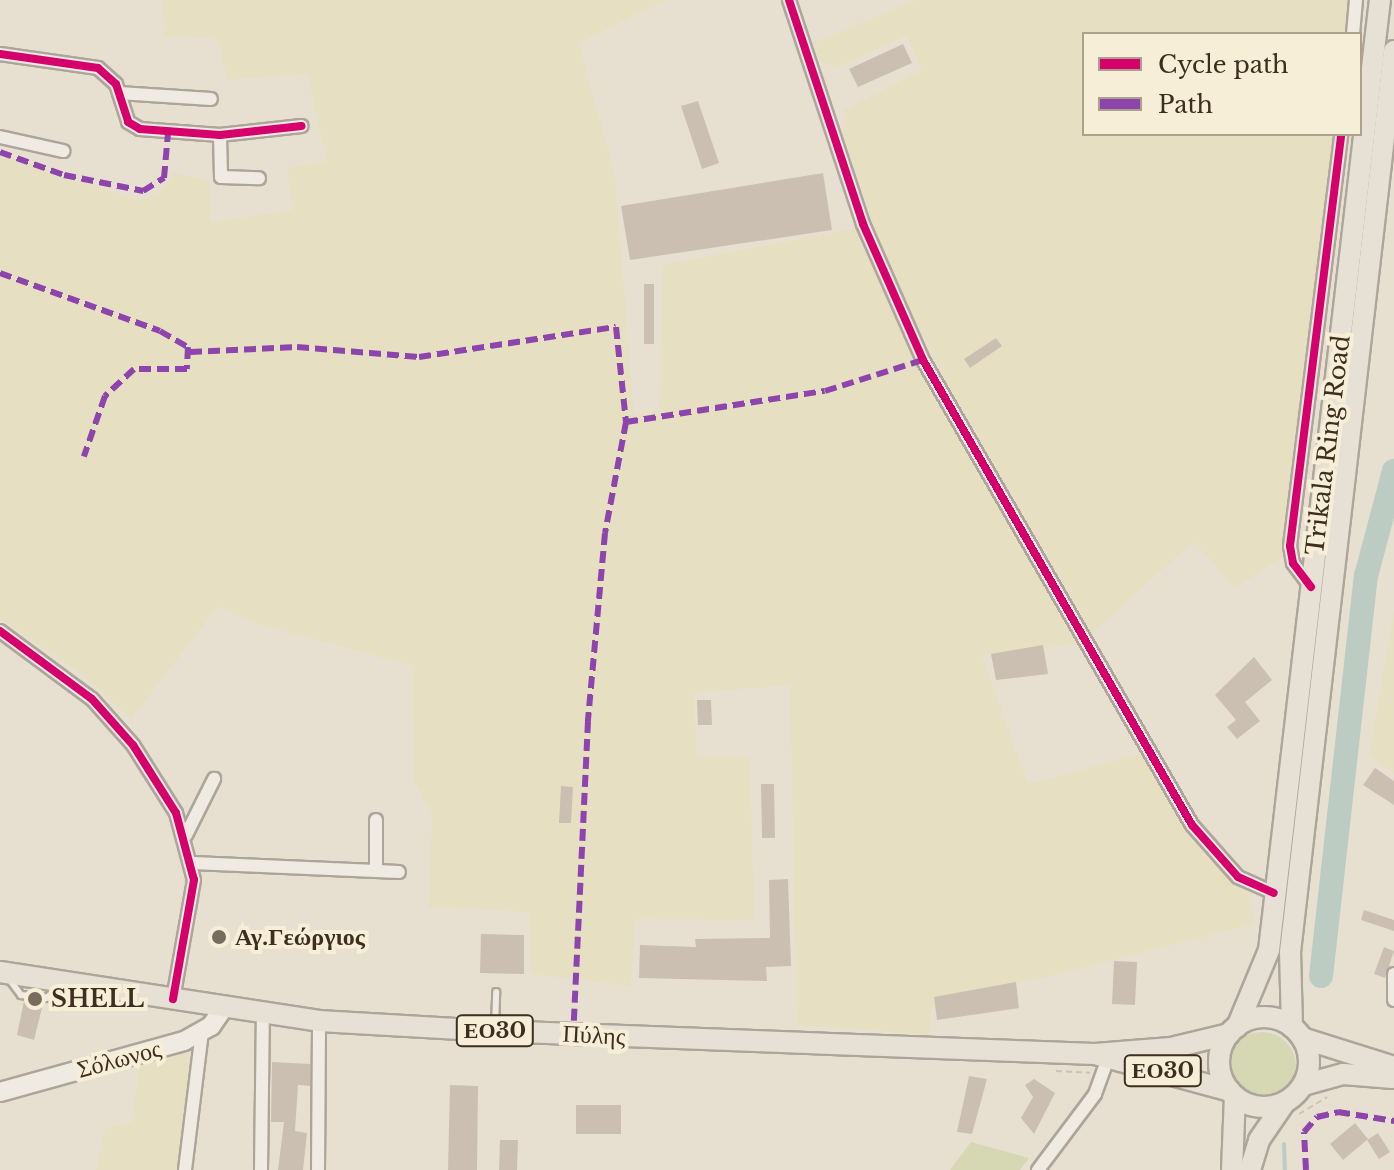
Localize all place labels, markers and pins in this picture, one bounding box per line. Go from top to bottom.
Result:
place label: Αγ.Γεώργιος [235,923,365,951]
marker: Αγ.Γεώργιος [210,928,228,946]
place label: SHELL [51,985,144,1013]
marker: SHELL [26,990,44,1008]

